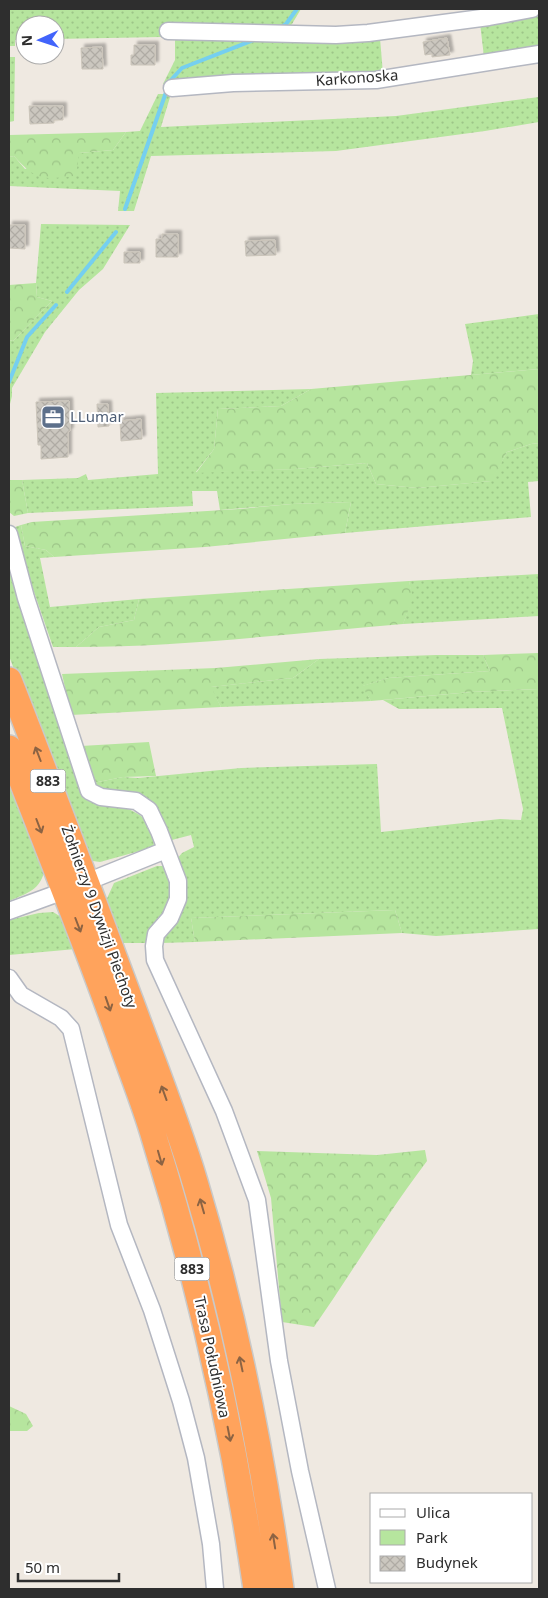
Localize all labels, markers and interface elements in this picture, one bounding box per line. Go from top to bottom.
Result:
north arrow [15,15,65,65]
text: N [17,35,36,47]
street label: Karkonoska [315,64,399,90]
office icon: LLumar [40,404,66,430]
place label: LLumar [70,406,124,426]
one-way arrow [33,747,42,763]
road number: 883 [30,769,66,792]
one-way arrow [35,818,44,833]
street label: Żołnierzy 9 Dywizji Piechoty [57,822,143,1011]
one-way arrow [73,917,83,932]
one-way arrow [104,996,113,1011]
one-way arrow [159,1085,168,1101]
one-way arrow [156,1149,166,1165]
one-way arrow [197,1199,206,1215]
road number: 883 [174,1258,210,1280]
street label: Trasa Południowa [190,1294,236,1420]
one-way arrow [236,1357,245,1373]
one-way arrow [225,1426,234,1442]
legend [370,1493,533,1583]
text: Ulica [416,1502,450,1522]
text: Park [416,1527,448,1547]
one-way arrow [269,1533,279,1549]
scale bar [18,1550,119,1582]
text: Budynek [416,1552,478,1572]
text: 50 m [25,1557,60,1577]

